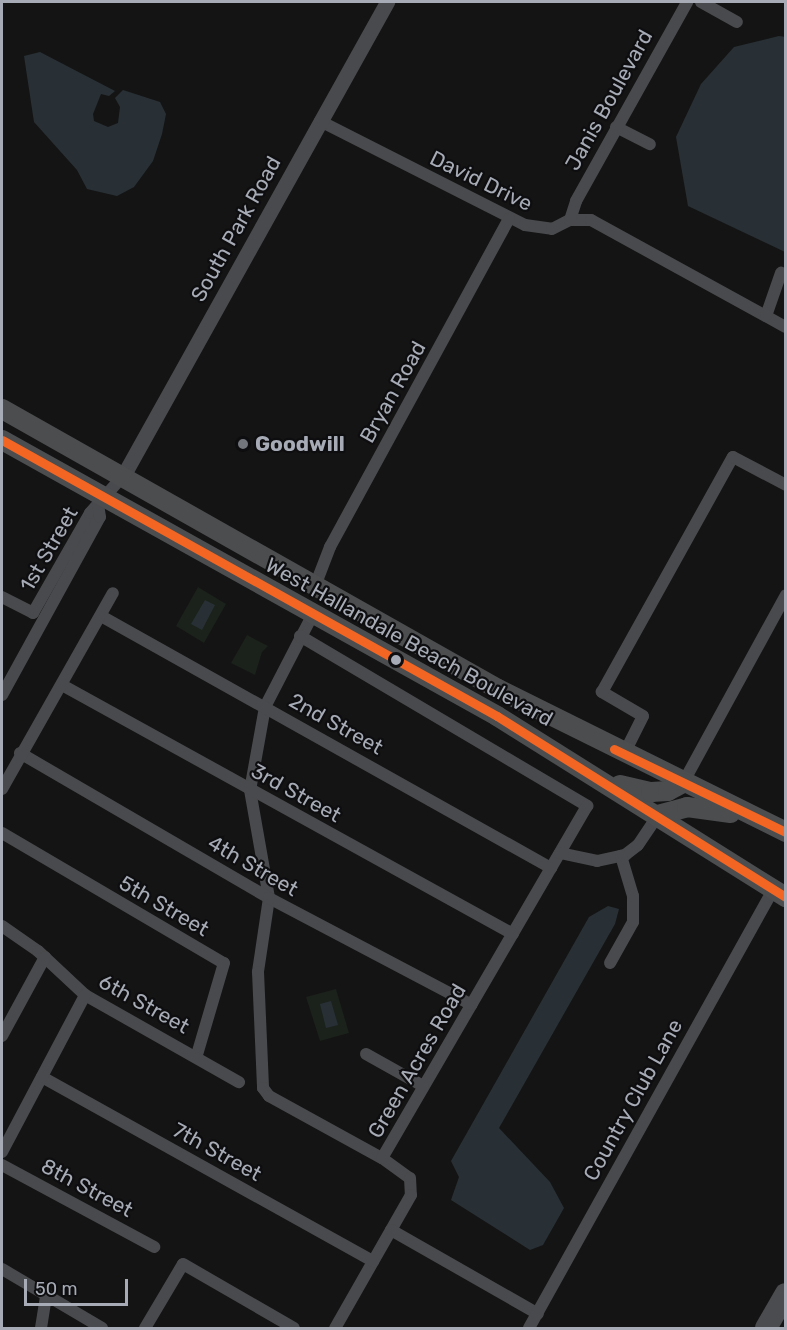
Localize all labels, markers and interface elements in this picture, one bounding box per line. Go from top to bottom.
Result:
street label: Janis Boulevard [560,25,658,175]
street label: David Drive [426,145,536,217]
street label: South Park Road [186,152,286,306]
street label: Bryan Road [355,337,431,447]
place label: Goodwill [255,431,345,457]
marker: Goodwill [236,437,250,451]
street label: 1st Street [15,502,83,596]
street label: West Hallandale Beach Boulevard [261,552,557,732]
unlabelled marker [390,654,402,666]
street label: 2nd Street [285,688,387,760]
street label: 3rd Street [247,758,345,828]
street label: 4th Street [203,830,303,902]
street label: 5th Street [115,870,213,942]
street label: 6th Street [94,969,194,1039]
street label: Green Acres Road [363,979,471,1143]
street label: Country Club Lane [578,1015,688,1185]
street label: 7th Street [168,1117,266,1187]
street label: 8th Street [37,1153,137,1223]
scale bar [27,1267,130,1305]
text: 50 m [35,1278,78,1300]

